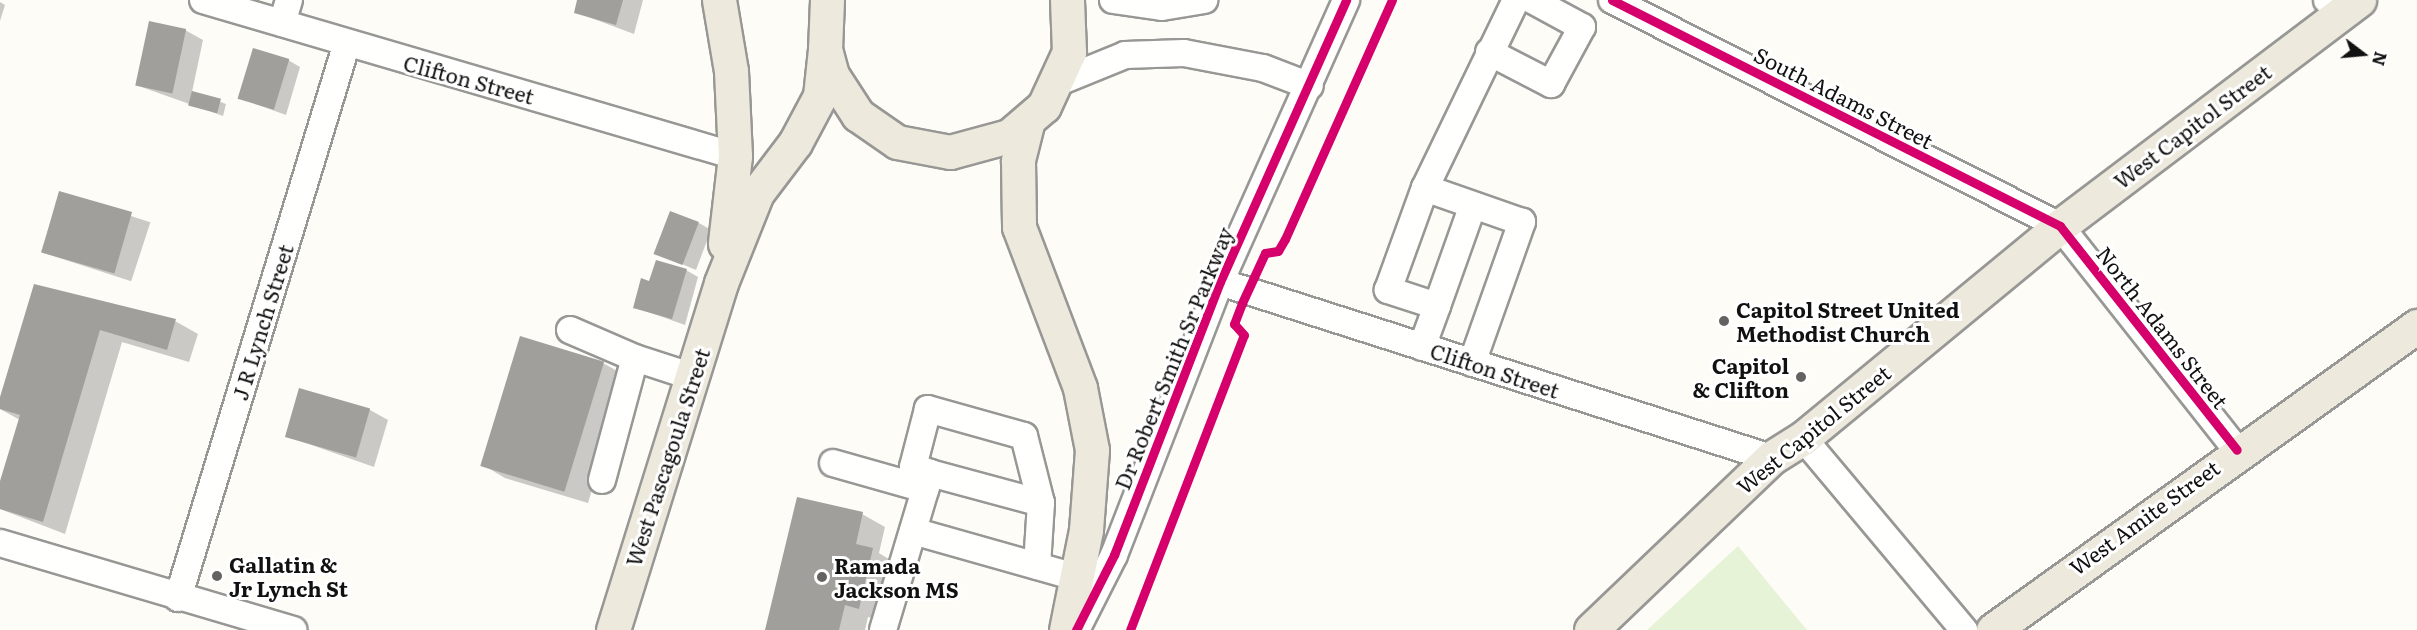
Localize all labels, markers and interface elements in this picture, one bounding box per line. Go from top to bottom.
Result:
north arrow [2333,24,2393,84]
street label: South Adams Street [1750,41,1938,153]
street label: Clifton Street [401,49,537,109]
text: N [2367,49,2394,69]
street label: West Capitol Street [2108,59,2276,193]
street label: Dr Robert Smith Sr Parkway [1109,223,1237,493]
street label: J R Lynch Street [226,241,298,403]
street label: North Adams Street [2092,241,2234,413]
place label: Capitol Street United Methodist Church [1736,296,1960,346]
marker: Capitol Street United Methodist Church [1717,314,1731,328]
street label: Clifton Street [1427,337,1563,403]
street label: West Pascagoula Street [620,345,714,569]
place label: Capitol & Clifton [1692,352,1789,402]
street label: West Capitol Street [1731,359,1895,499]
marker: Capitol & Clifton [1794,370,1808,384]
street label: West Amite Street [2064,454,2224,580]
place label: Gallatin & Jr Lynch St [229,551,348,601]
place label: Ramada Jackson MS [834,552,959,602]
marker: Gallatin & Jr Lynch St [210,569,224,583]
marker: Ramada Jackson MS [815,570,829,584]

